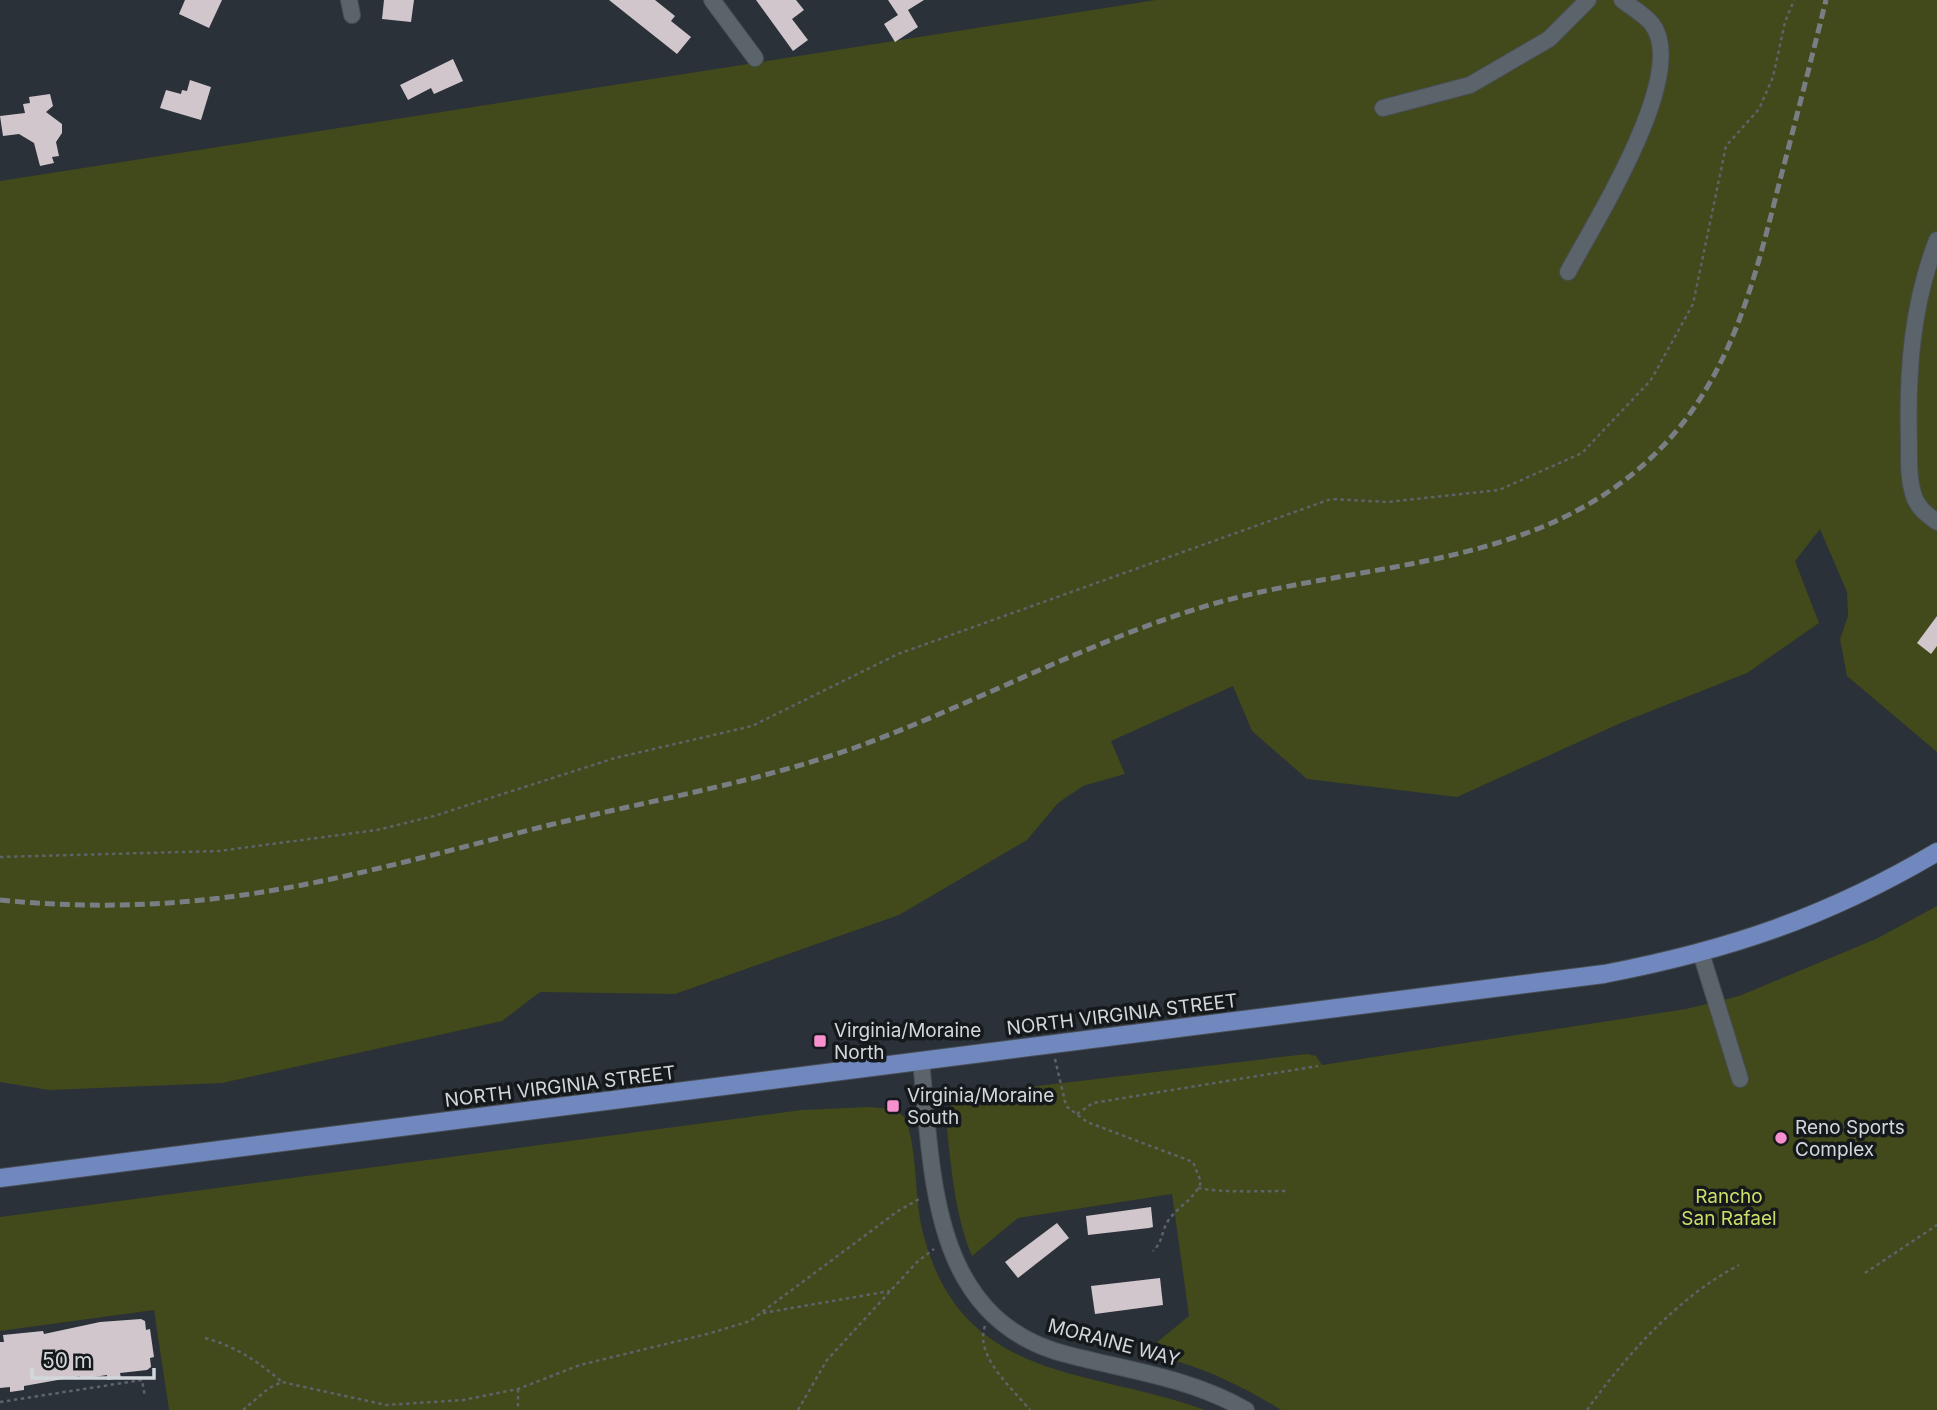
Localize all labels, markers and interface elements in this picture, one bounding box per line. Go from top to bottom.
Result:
street label: NORTH VIRGINIA STREET [1005,989,1239,1040]
place label: Virginia/Moraine North [834,1019,981,1064]
marker: Virginia/Moraine North [812,1033,828,1049]
street label: NORTH VIRGINIA STREET [443,1061,677,1112]
place label: Virginia/Moraine South [907,1084,1054,1129]
marker: Virginia/Moraine South [885,1098,901,1114]
place label: Reno Sports Complex [1795,1116,1905,1161]
marker: Reno Sports Complex [1773,1130,1789,1146]
park label: Rancho San Rafael [1681,1185,1777,1230]
street label: MORAINE WAY [1045,1314,1182,1371]
scale bar [32,1336,154,1380]
text: 50 m [42,1348,92,1373]

